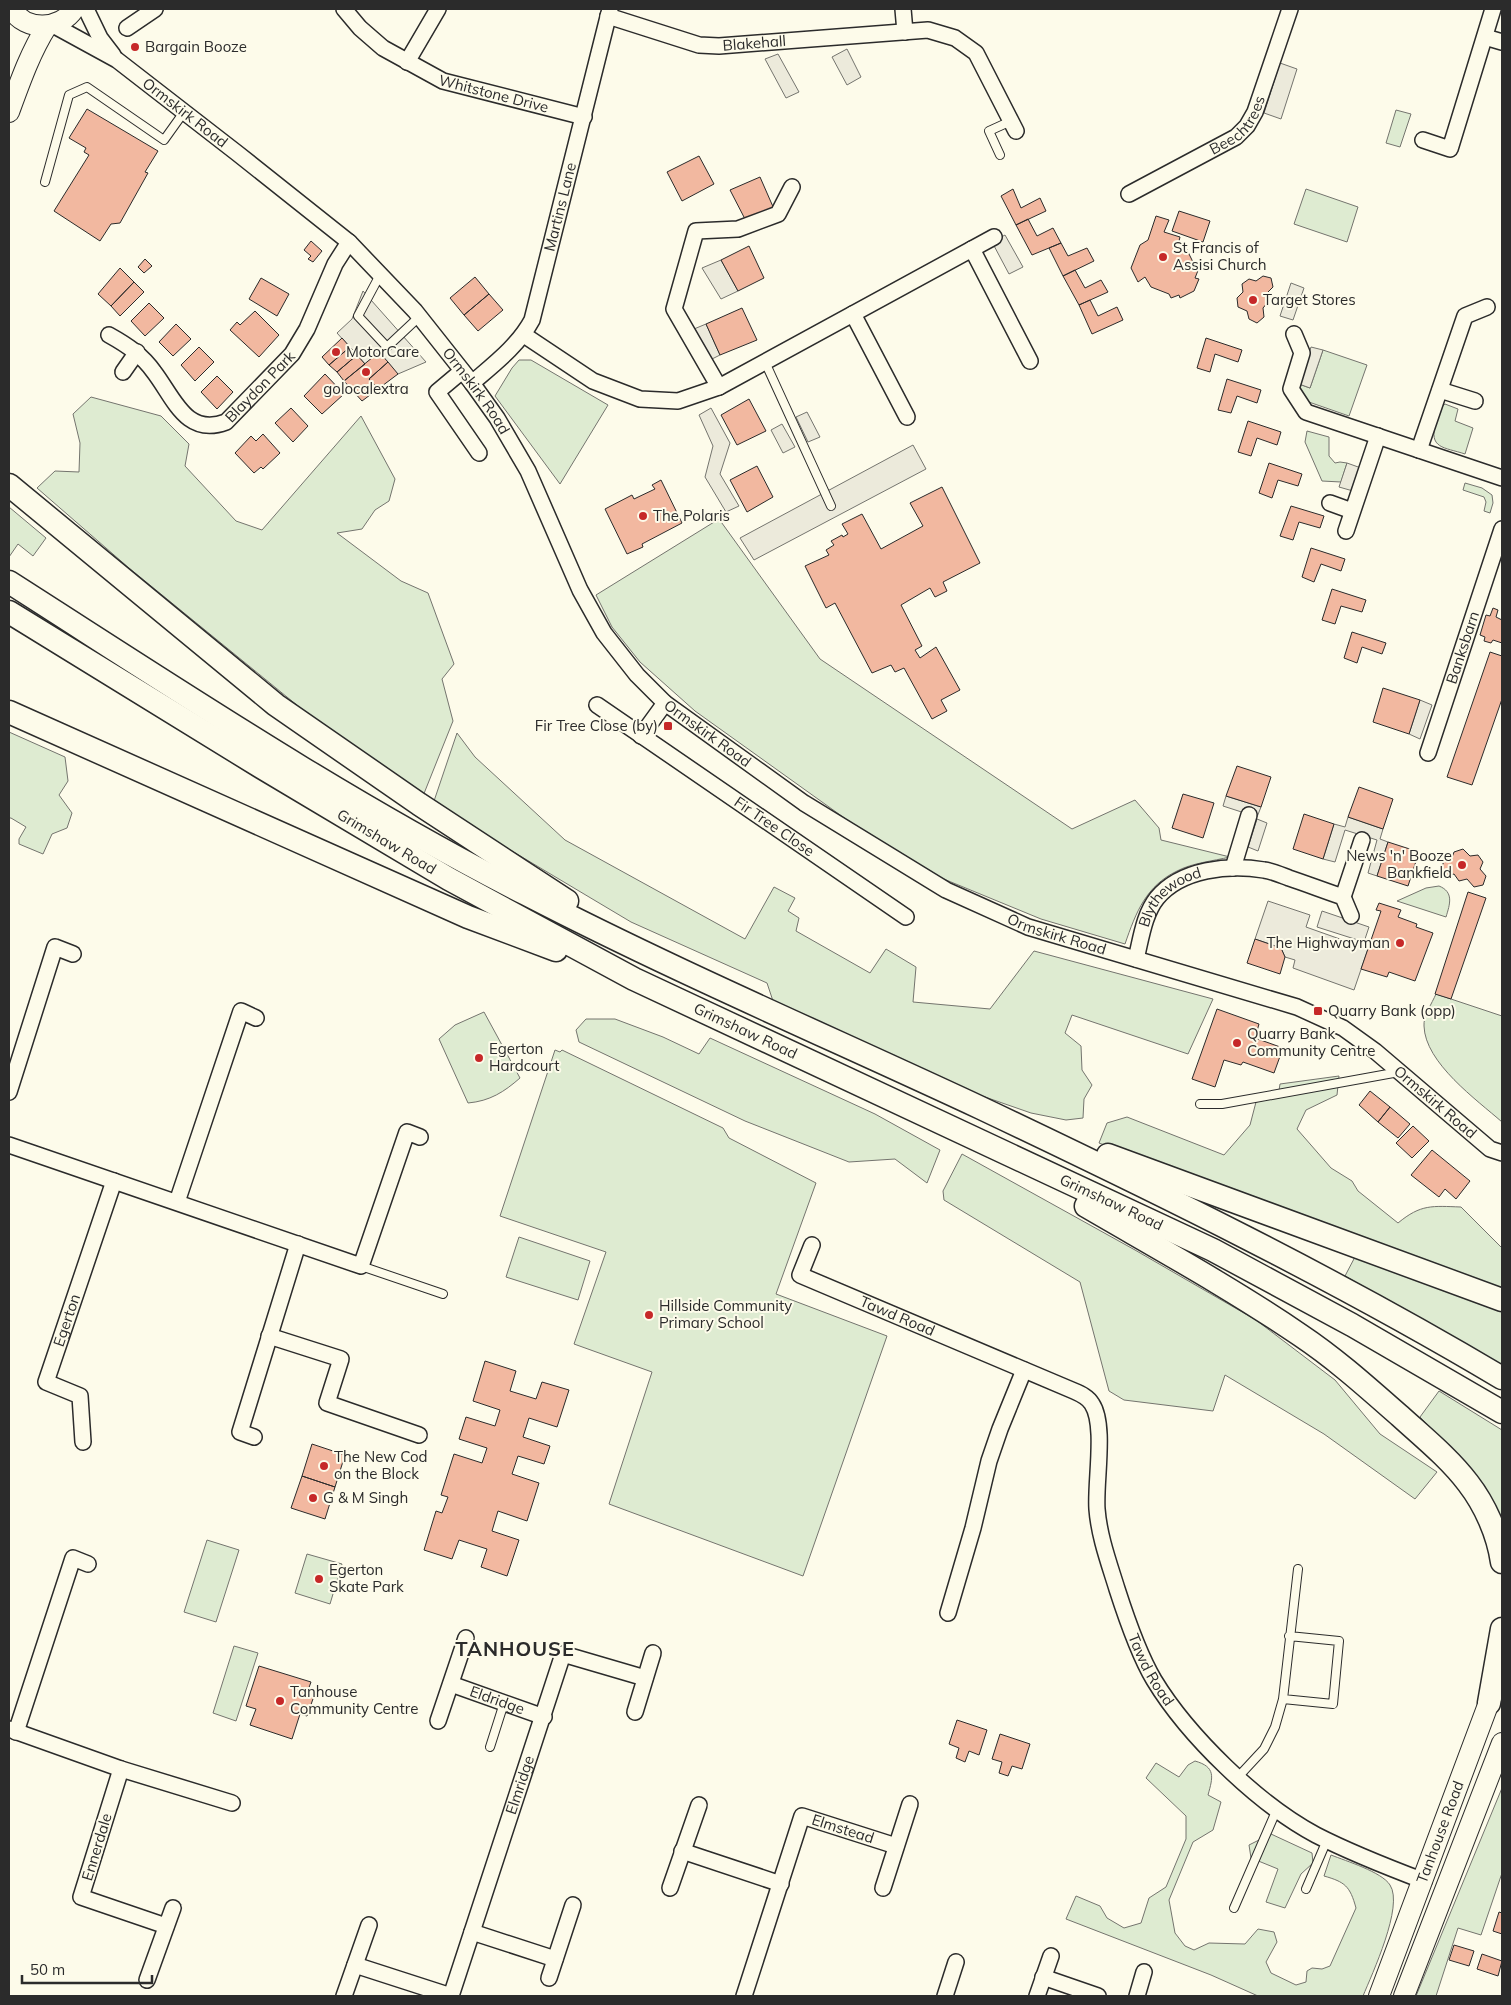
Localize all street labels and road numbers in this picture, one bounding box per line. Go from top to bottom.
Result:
street label: Blakehall [722,31,787,55]
street label: Whitstone Drive [437,70,551,117]
street label: Ormskirk Road [139,73,232,151]
street label: Beechtrees [1206,93,1269,159]
street label: Martins Lane [540,160,580,253]
street label: Ormskirk Road [439,343,514,437]
street label: Blaydon Park [221,346,299,426]
street label: Banksbarn [1442,609,1483,686]
street label: Ormskirk Road [660,695,755,771]
street label: Fir Tree Close [731,792,818,860]
street label: Grimshaw Road [334,805,440,878]
street label: Blythewood [1134,863,1203,929]
street label: Ormskirk Road [1004,909,1109,959]
street label: Grimshaw Road [691,998,800,1063]
street label: Ormskirk Road [1390,1061,1481,1142]
street label: Grimshaw Road [1057,1170,1166,1234]
street label: Egerton [49,1291,84,1349]
street label: Tawd Road [857,1291,938,1340]
street label: Tawd Road [1124,1631,1178,1709]
street label: Eldridge [467,1681,527,1718]
street label: Elmridge [501,1753,538,1817]
street label: Tanhouse Road [1412,1778,1468,1886]
street label: Elmstead [809,1810,877,1847]
street label: Ennerdale [77,1811,116,1883]

